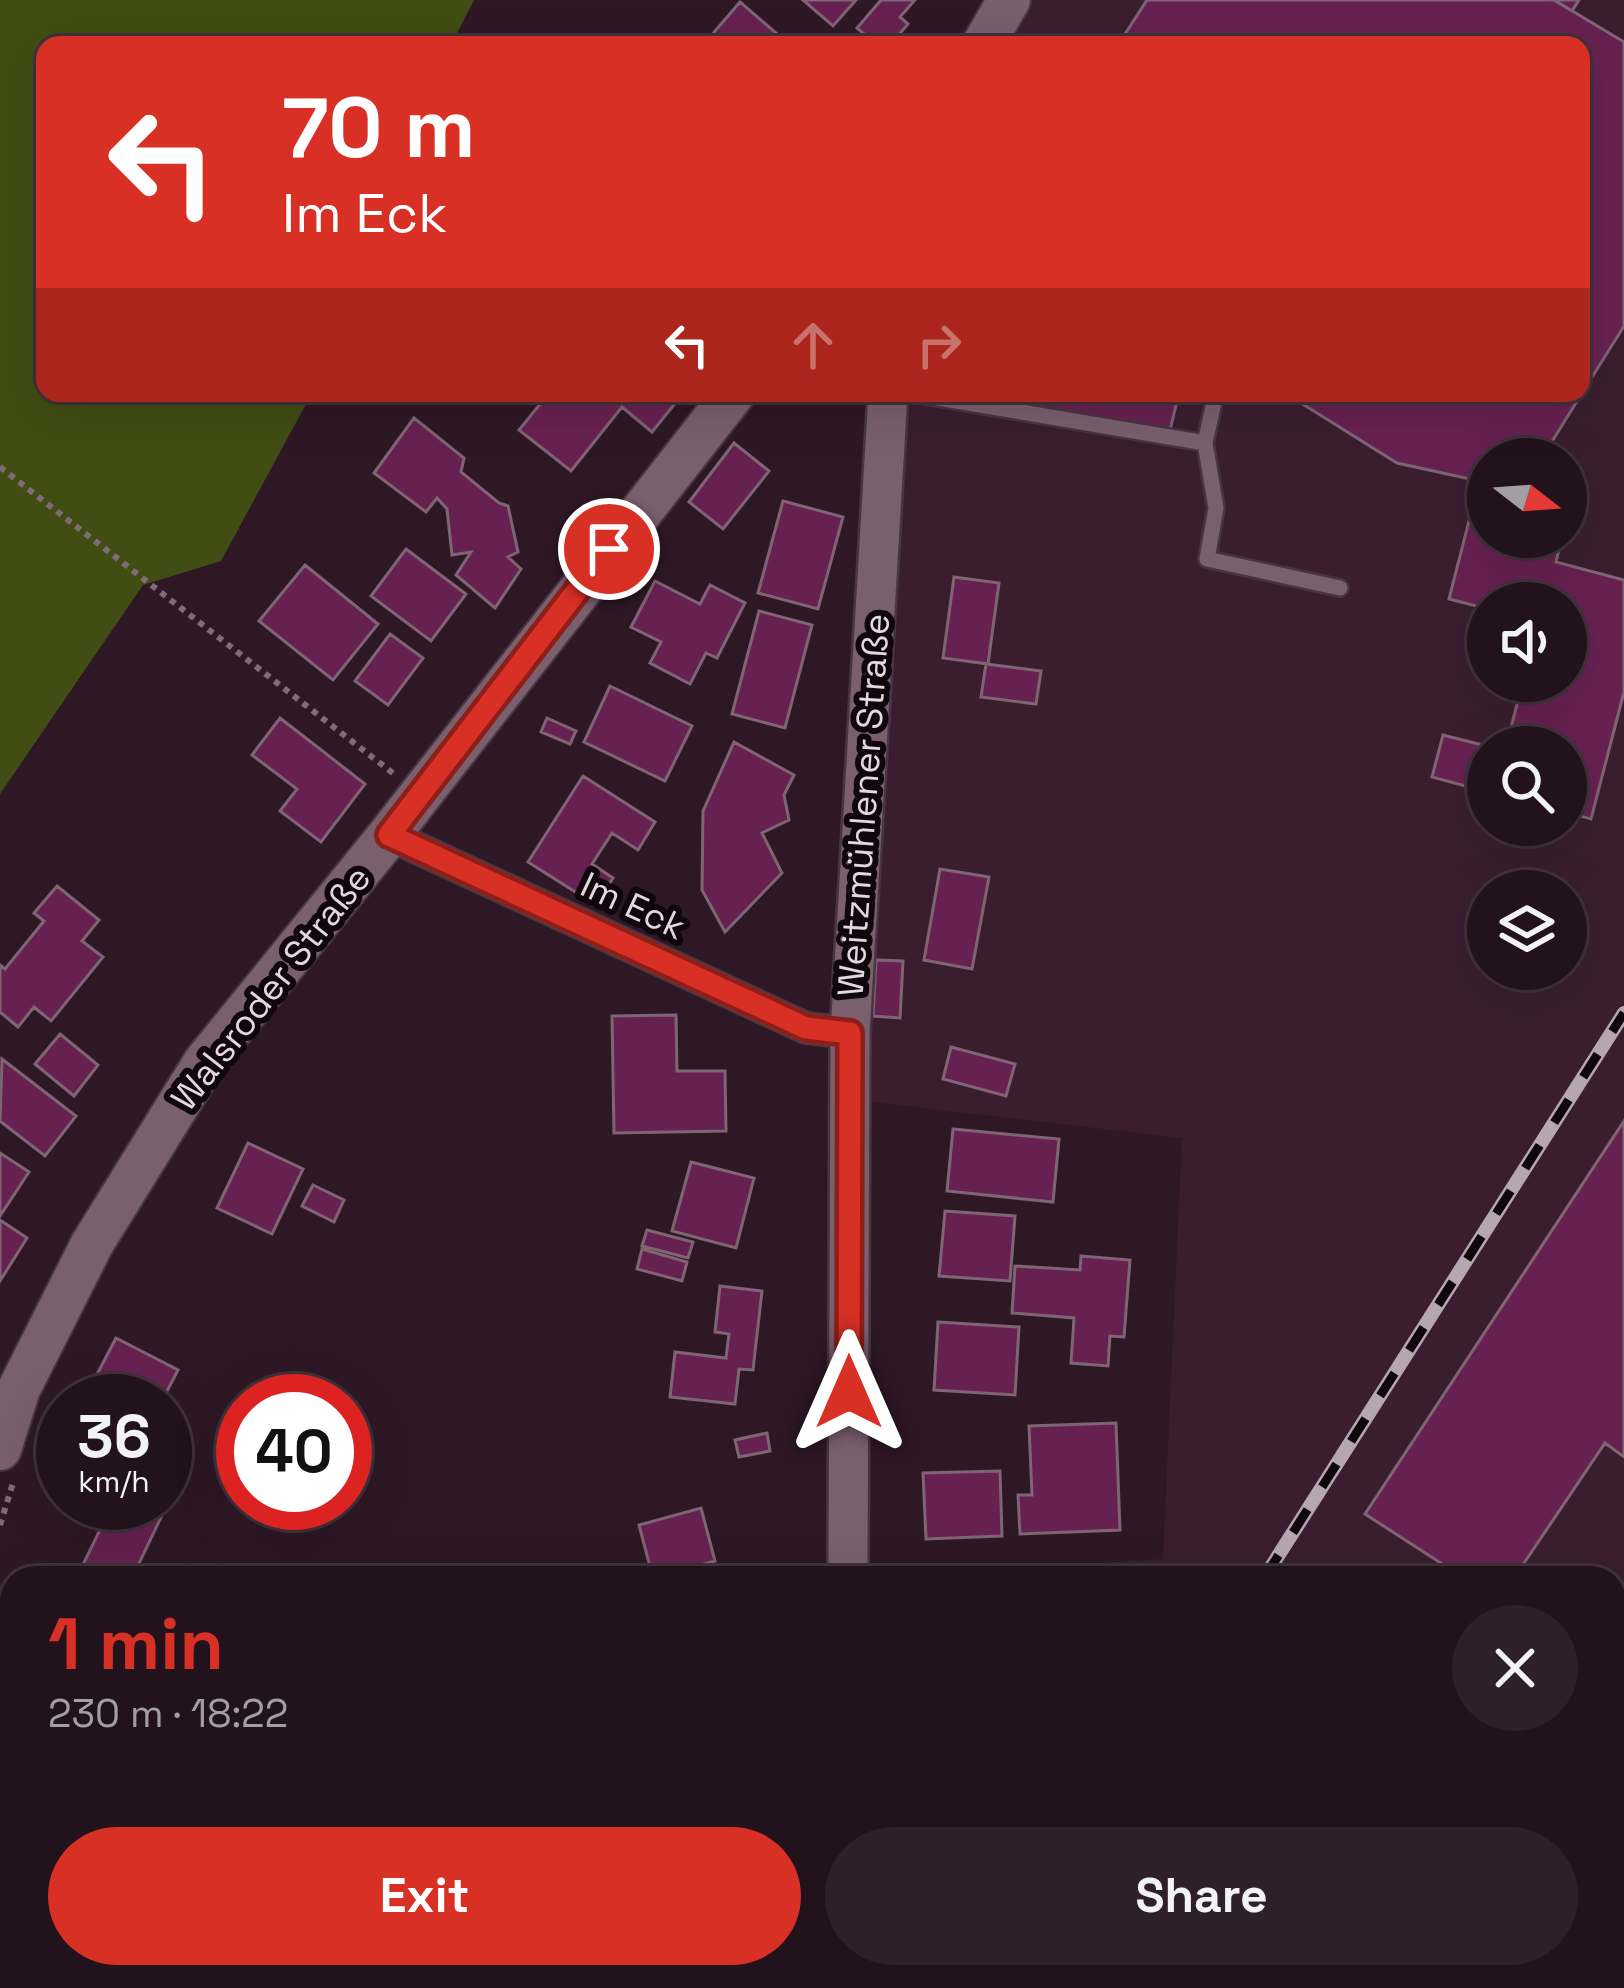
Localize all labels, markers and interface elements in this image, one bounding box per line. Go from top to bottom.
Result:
text: 70 m [282,74,476,182]
icon: left [84,84,240,240]
text: Im Eck [282,179,447,248]
icon: left [654,312,720,378]
icon: ahead [780,312,846,378]
icon: right [906,312,972,378]
north arrow [1467,438,1587,558]
map controls [1467,438,1587,990]
pin [558,498,660,600]
icon: arrive [576,516,642,582]
button: sound [1467,582,1587,702]
street label: Weitzmühlener Straße [828,612,900,998]
button: search [1467,726,1587,846]
street label: Walsroder Straße [161,856,381,1120]
street label: Im Eck [573,862,693,950]
button: layers [1467,870,1587,990]
position arrow [786,1329,912,1455]
speed limit sign: 40 [216,1374,372,1530]
text: 36 [77,1398,151,1475]
text: km/h [78,1462,150,1501]
text: 1 min [48,1598,224,1690]
button: close [1452,1605,1578,1731]
text: 230 m · 18:22 [48,1689,288,1738]
button: Exit [48,1827,801,1965]
button: Share [825,1827,1578,1965]

